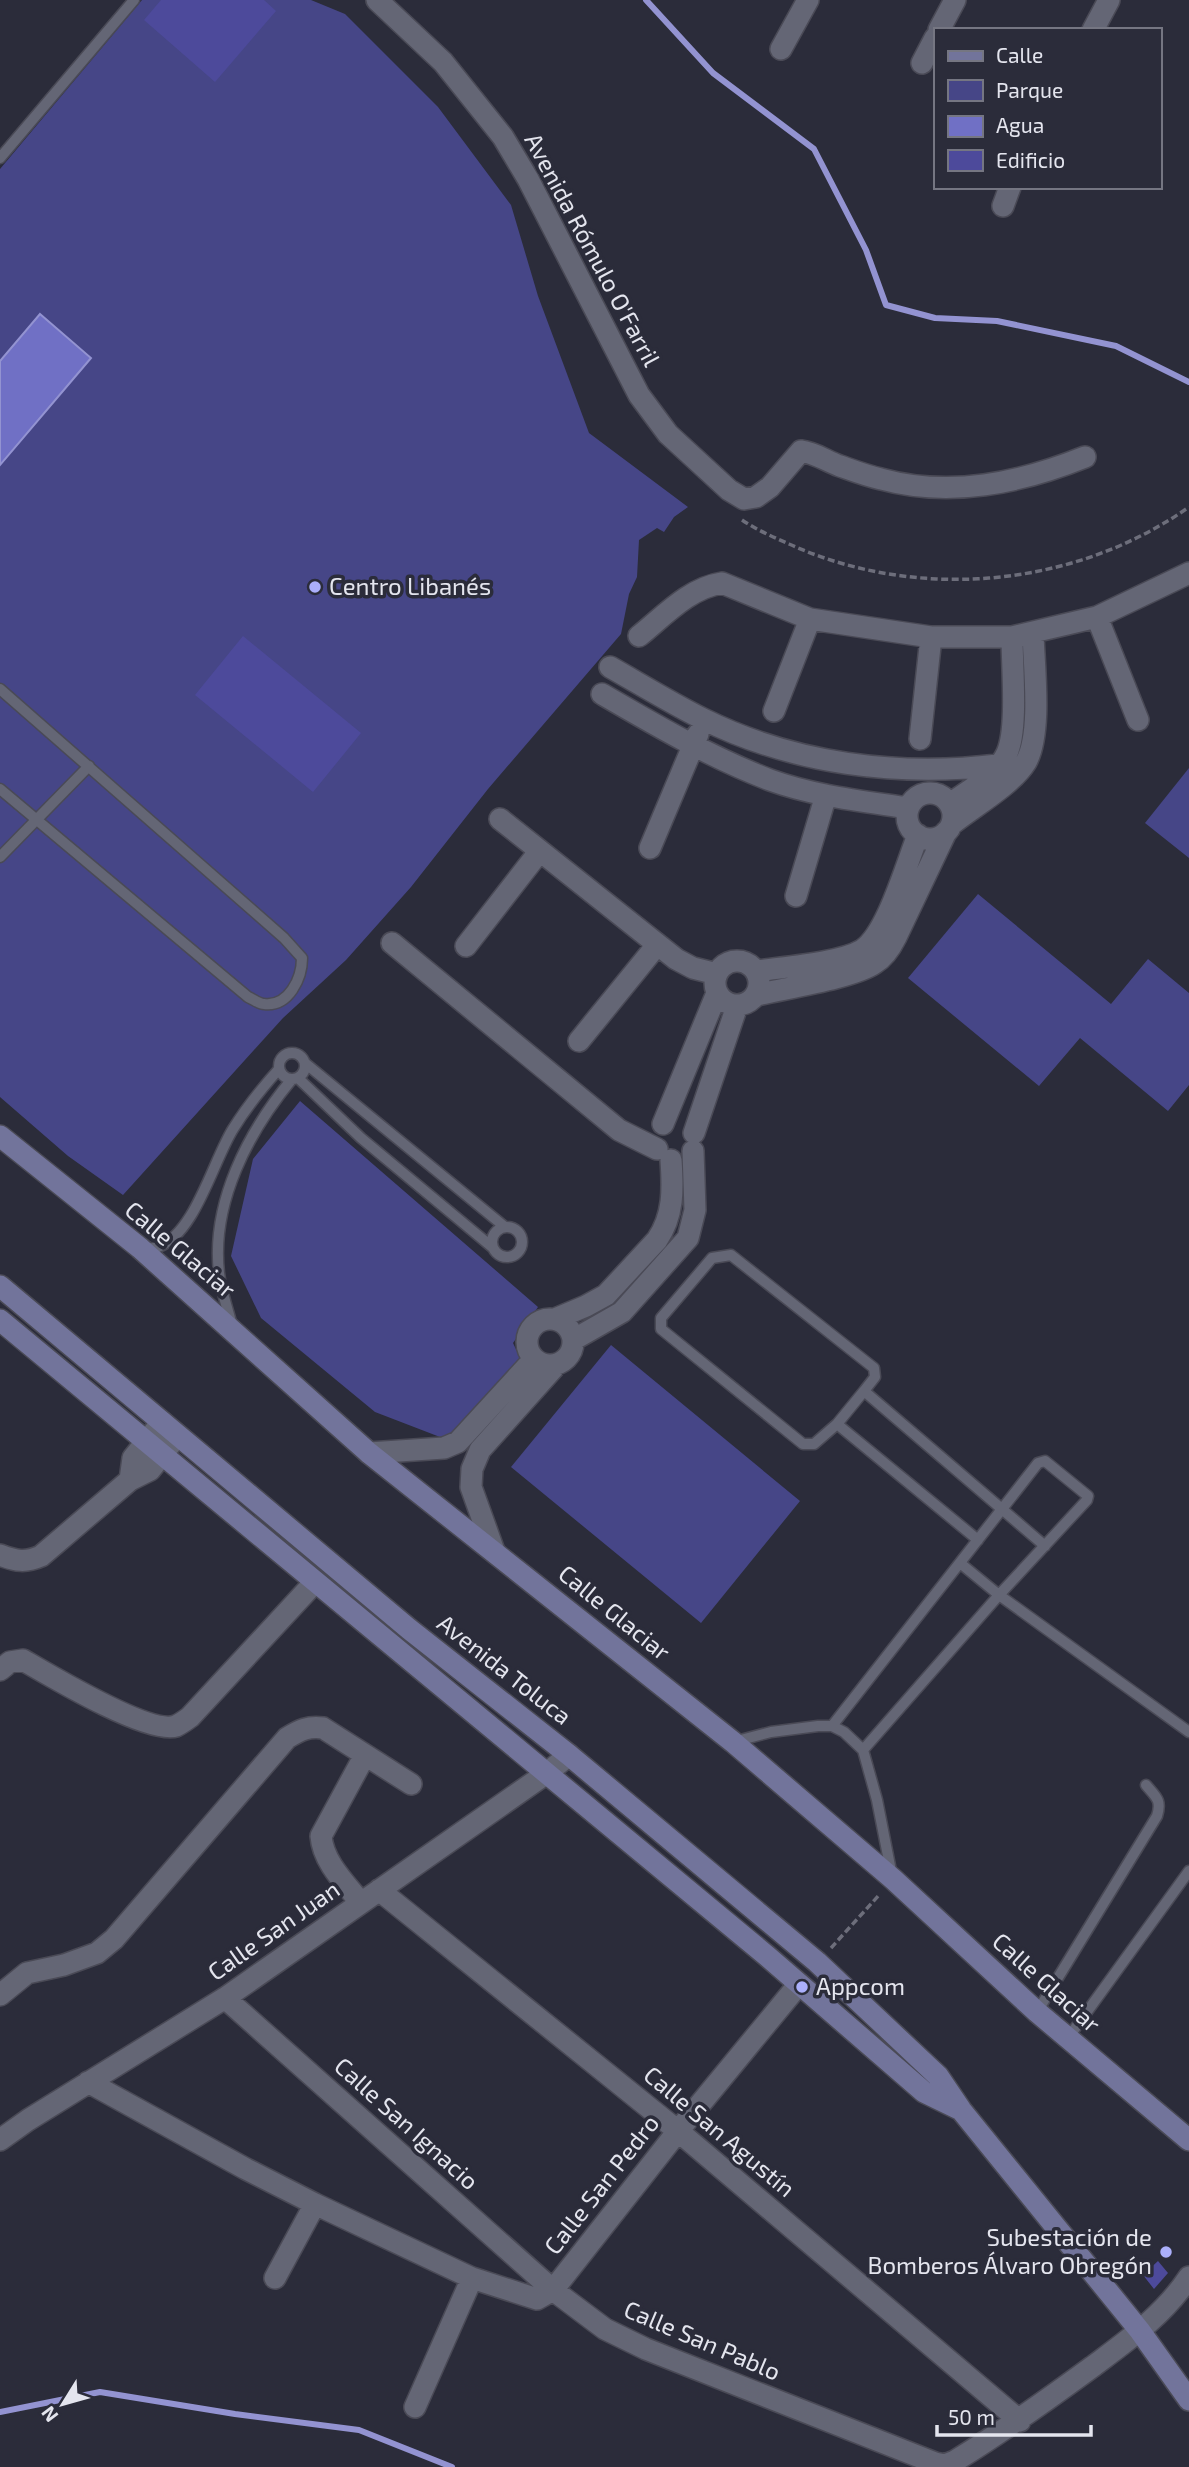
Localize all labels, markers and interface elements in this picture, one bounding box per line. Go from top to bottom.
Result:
legend [934,28,1161,189]
text: Calle [996,42,1043,67]
text: Parque [996,77,1063,102]
text: Agua [996,112,1044,137]
street label: Avenida Rómulo O'Farril [519,128,667,371]
text: Edificio [996,147,1065,172]
place label: Centro Libanés [329,571,491,600]
marker: Centro Libanés [307,579,323,595]
street label: Calle Glaciar [120,1194,242,1304]
street label: Calle Glaciar [553,1558,677,1666]
street label: Avenida Toluca [432,1607,578,1730]
street label: Calle San Juan [202,1874,344,1986]
street label: Calle Glaciar [987,1926,1107,2038]
place label: Appcom [816,1971,905,2000]
marker: Appcom [794,1979,810,1995]
street label: Calle San Ignacio [329,2051,485,2195]
street label: Calle San Agustín [639,2059,801,2202]
street label: Calle San Pedro [537,2109,664,2260]
place label: Subestación de Bomberos Álvaro Obregón [868,2222,1152,2279]
marker: Subestación de Bomberos Álvaro Obregón [1158,2244,1174,2260]
street label: Calle San Pablo [620,2294,785,2386]
north arrow [28,2369,98,2439]
scale bar [937,2394,1091,2438]
text: N [36,2402,62,2427]
text: 50 m [948,2404,995,2429]

